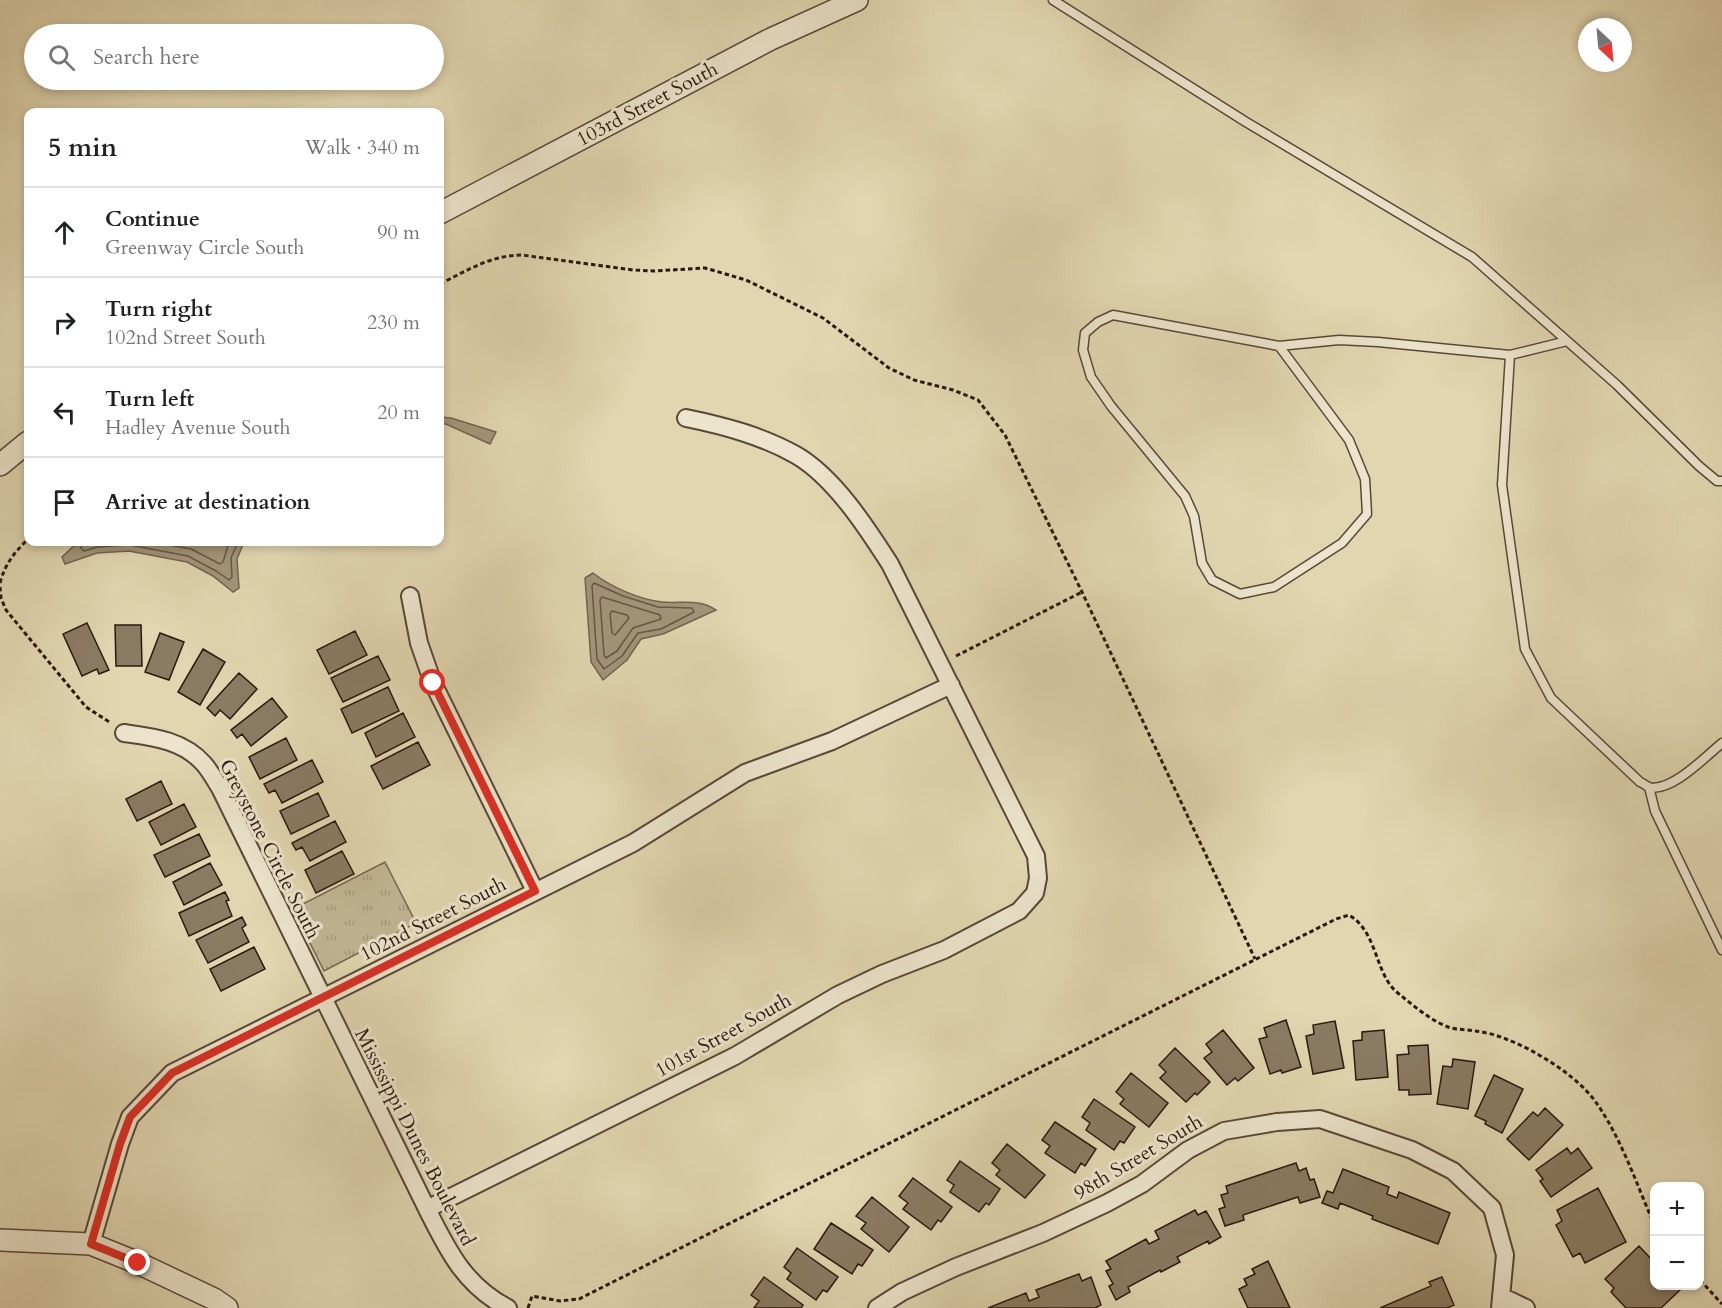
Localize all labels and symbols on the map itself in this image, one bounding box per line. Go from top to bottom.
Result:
north arrow [1578,18,1632,72]
street label: 103rd Street South [572,55,723,153]
route start [419,669,445,695]
street label: Greystone Circle South [213,754,327,944]
street label: 102nd Street South [355,870,511,968]
street label: 101st Street South [650,986,796,1084]
street label: Mississippi Dunes Boulevard [348,1024,482,1251]
street label: 98th Street South [1069,1108,1207,1206]
route end [124,1249,150,1275]

